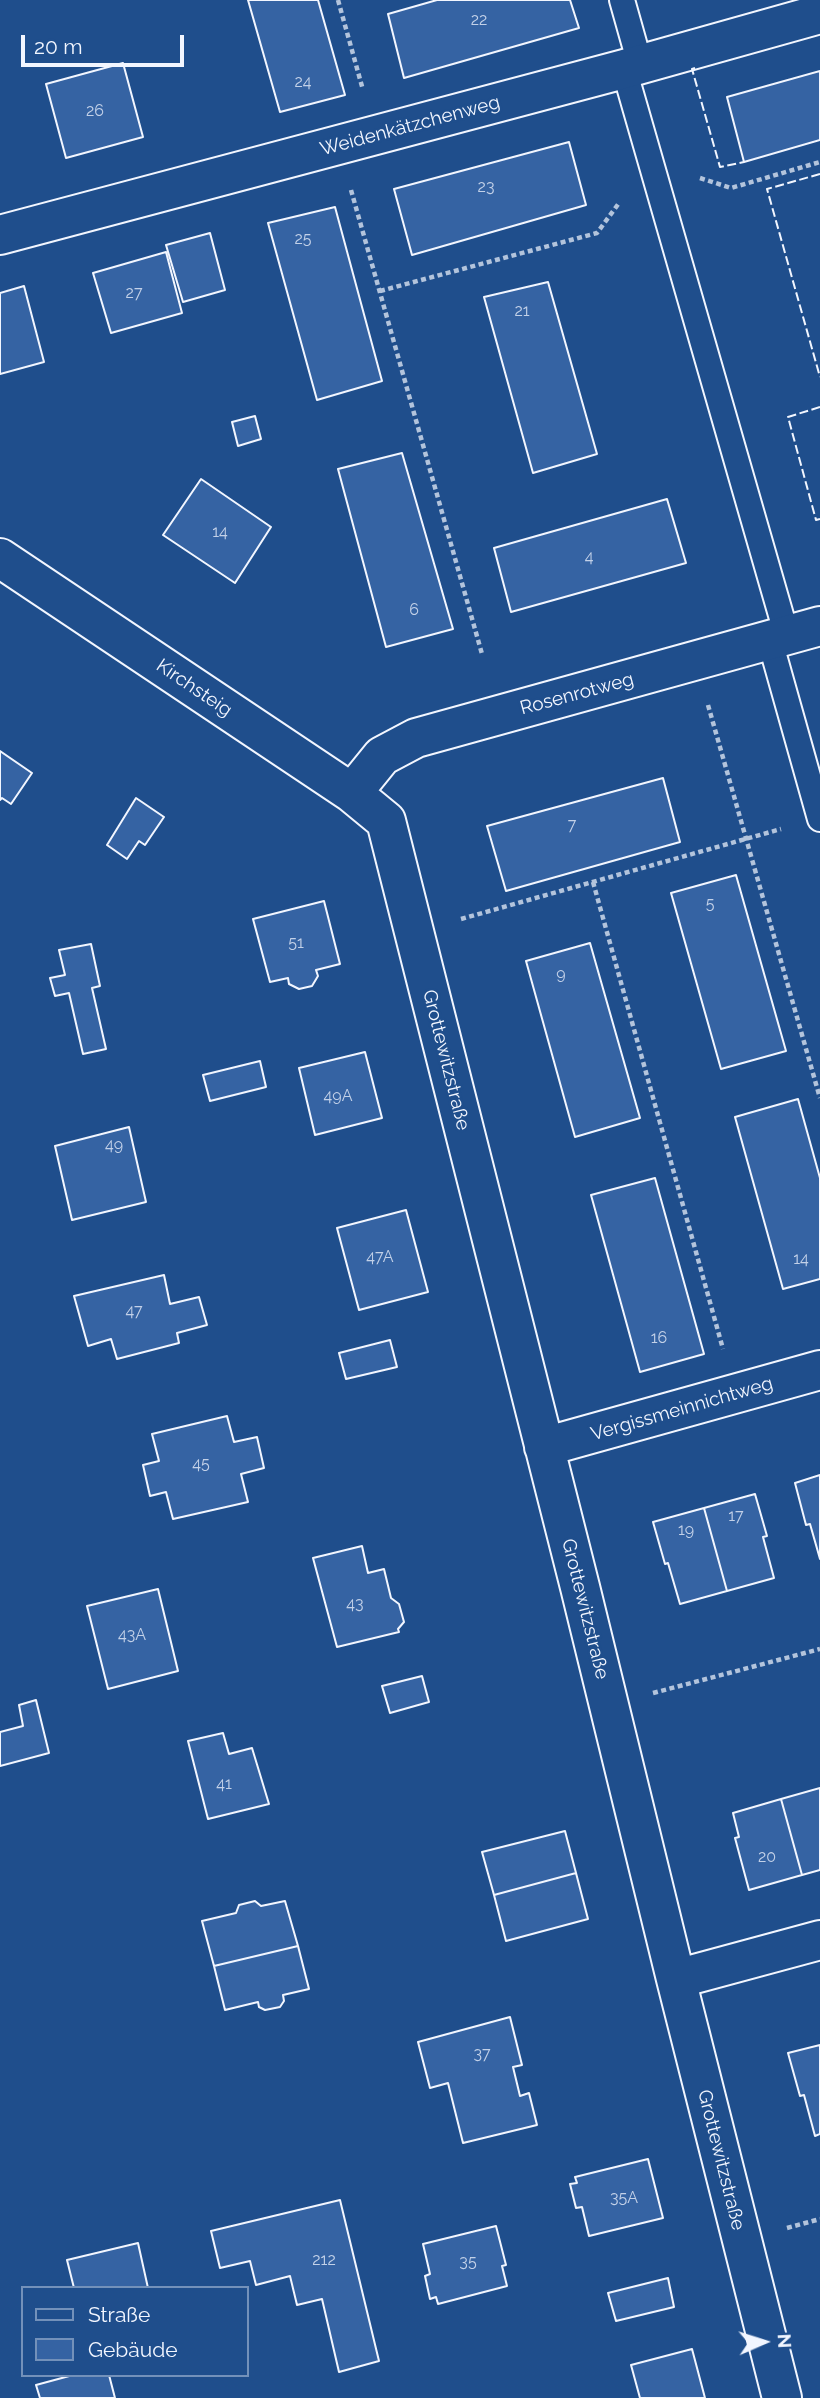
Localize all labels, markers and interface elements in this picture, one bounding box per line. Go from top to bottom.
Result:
house number: 22 [471,10,487,30]
scale bar [24,21,187,65]
text: 20 m [34,34,82,59]
house number: 24 [294,72,312,92]
street label: Weidenkätzchenweg [318,91,502,161]
house number: 26 [86,101,104,121]
house number: 23 [478,177,494,197]
house number: 25 [294,229,312,249]
house number: 27 [126,283,142,303]
house number: 21 [514,301,530,321]
house number: 14 [212,522,228,542]
house number: 4 [585,547,593,567]
house number: 6 [409,600,419,620]
street label: Kirchsteig [152,654,236,722]
street label: Rosenrotweg [518,668,636,720]
house number: 7 [568,815,576,835]
house number: 5 [706,894,714,914]
house number: 51 [288,933,304,953]
house number: 9 [556,964,566,984]
street label: Grottewitzstraße [418,987,474,1133]
house number: 49A [324,1086,352,1106]
house number: 49 [105,1135,123,1155]
house number: 47A [366,1247,394,1267]
house number: 14 [793,1249,809,1269]
house number: 47 [125,1301,143,1321]
house number: 16 [651,1328,667,1348]
street label: Vergissmeinnichtweg [588,1372,776,1446]
house number: 45 [192,1454,210,1474]
house number: 17 [728,1506,744,1526]
house number: 19 [678,1520,694,1540]
street label: Grottewitzstraße [557,1536,613,1682]
house number: 43 [346,1594,364,1614]
house number: 43A [118,1625,146,1645]
house number: 41 [216,1774,232,1794]
house number: 20 [758,1847,776,1867]
house number: 37 [473,2044,491,2064]
street label: Grottewitzstraße [693,2087,749,2233]
house number: 35A [610,2188,638,2208]
house number: 212 [312,2250,336,2270]
house number: 35 [459,2252,477,2272]
legend [21,2286,248,2377]
text: Straße [88,2302,150,2327]
north arrow [729,2307,799,2377]
text: N [774,2333,796,2349]
text: Gebäude [88,2337,178,2362]

